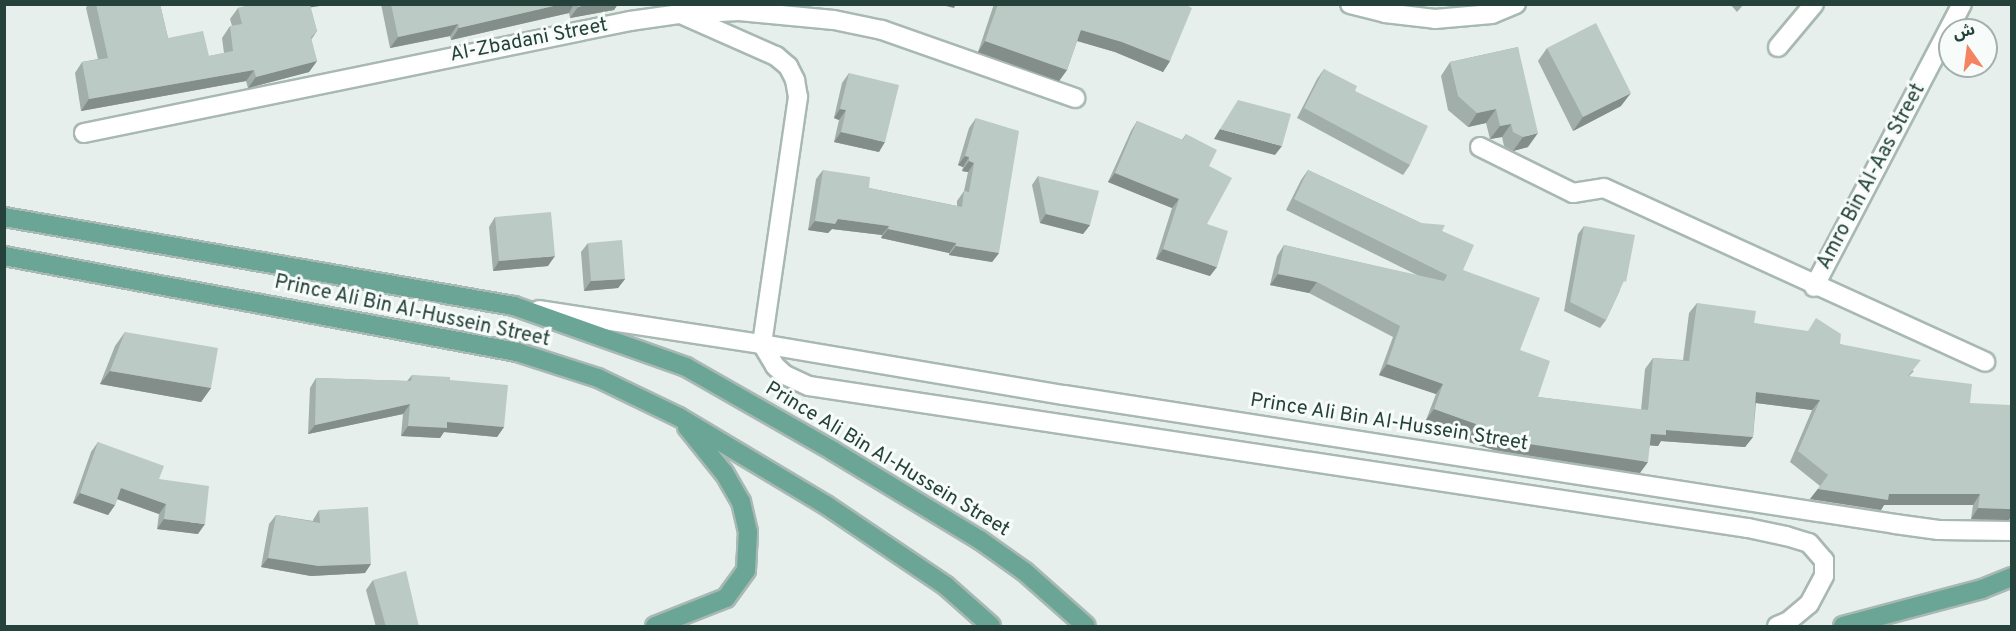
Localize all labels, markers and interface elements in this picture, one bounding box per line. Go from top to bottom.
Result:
street label: Al-Zbadani Street [448,14,610,68]
north arrow [1938,18,1998,78]
text: ش [1951,20,1977,45]
street label: Amro Bin Al-Aas Street [1813,80,1931,274]
street label: Prince Ali Bin Al-Hussein Street [271,271,553,353]
street label: Prince Ali Bin Al-Hussein Street [760,377,1014,543]
street label: Prince Ali Bin Al-Hussein Street [1248,389,1530,457]

